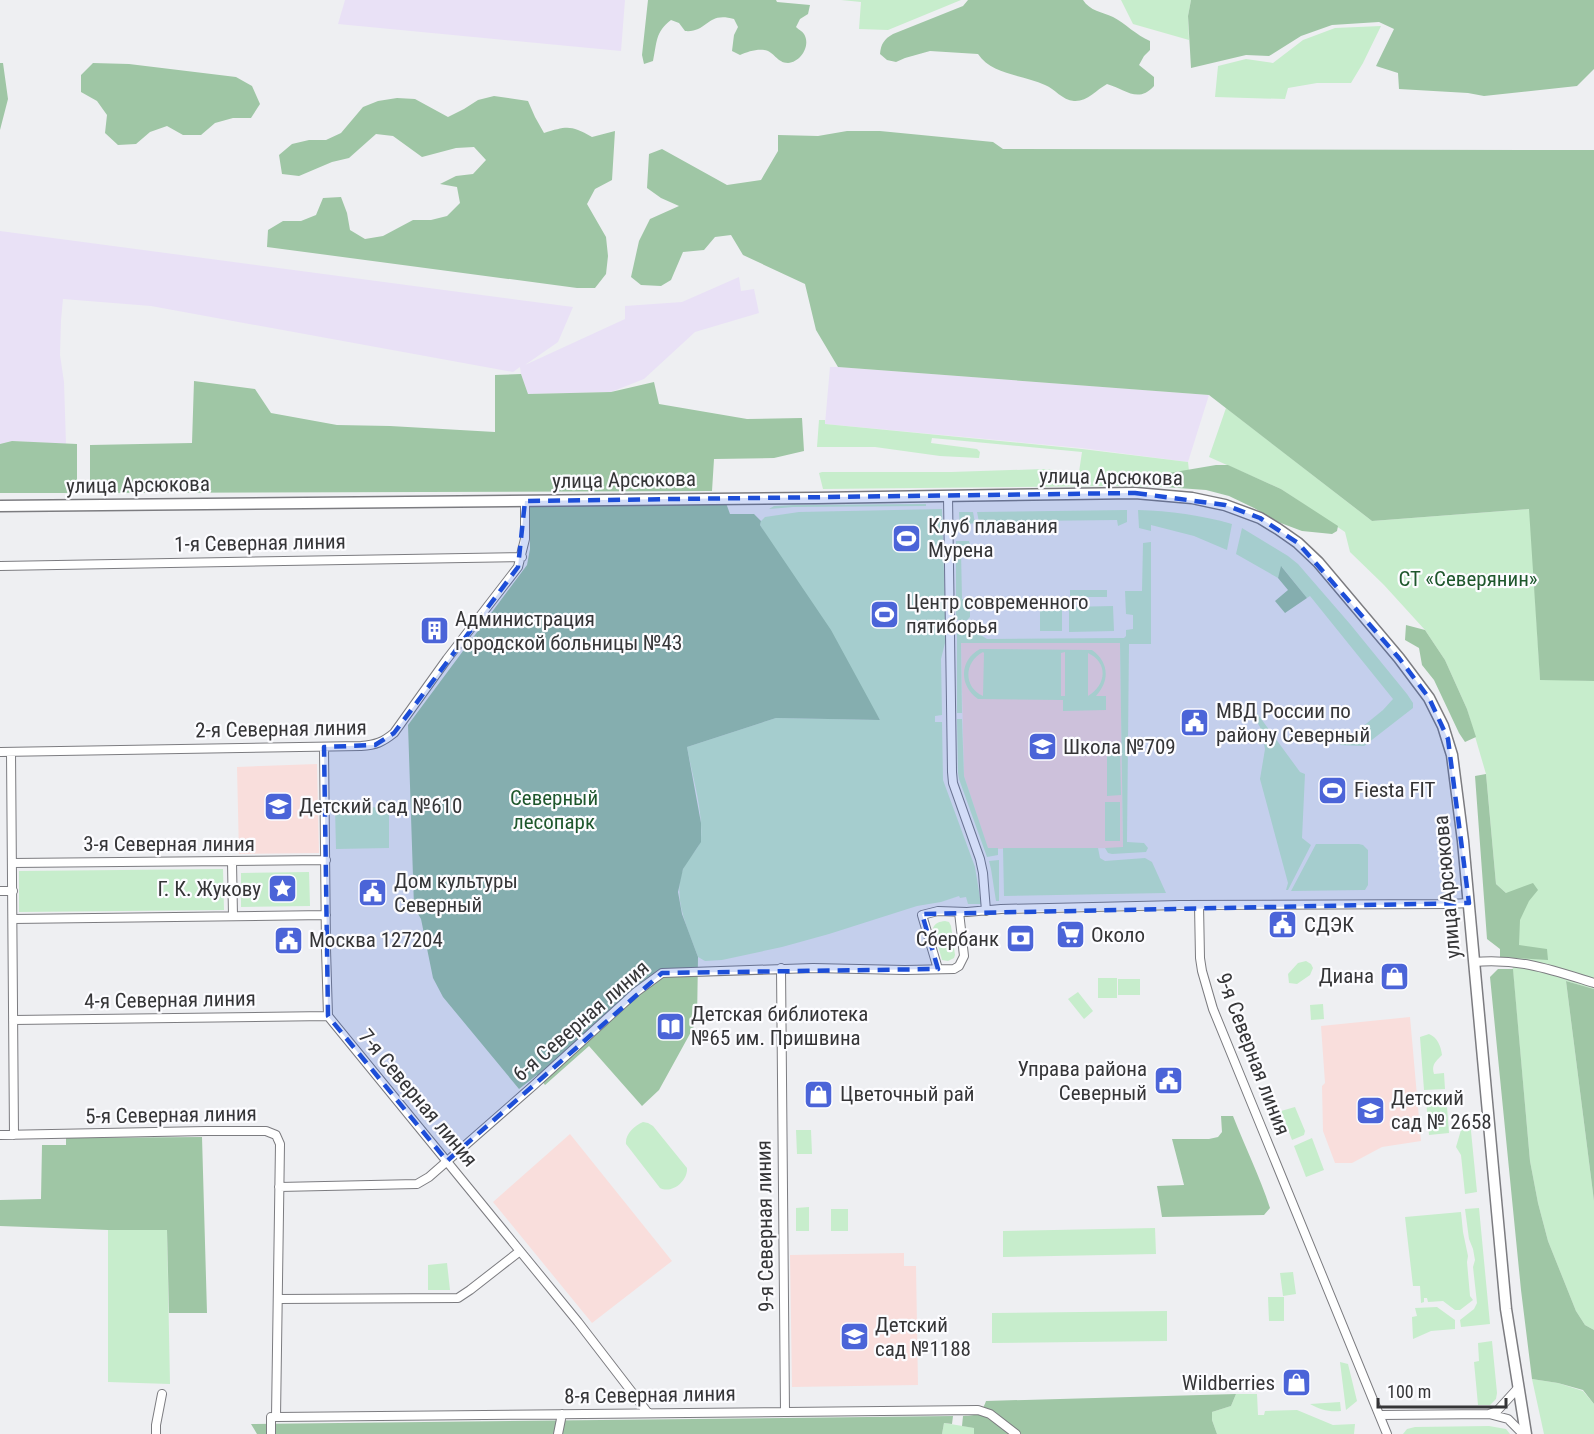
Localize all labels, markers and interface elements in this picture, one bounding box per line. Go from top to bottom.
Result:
street label: улица Арсюкова [1039,464,1183,490]
street label: улица Арсюкова [552,467,696,493]
street label: улица Арсюкова [66,472,210,498]
place label: Клуб плавания Мурена [928,514,1058,562]
sports icon: Клуб плавания Мурена [891,522,923,554]
street label: 1-я Северная линия [174,530,346,556]
park label: СТ «Северянин» [1398,567,1538,591]
place label: Центр современного пятиборья [906,590,1089,638]
sports icon: Центр современного пятиборья [869,598,901,630]
place label: Администрация городской больницы №43 [455,607,682,655]
building icon: Администрация городской больницы №43 [418,615,450,647]
place label: МВД России по району Северный [1216,699,1370,747]
public building icon: МВД России по району Северный [1179,707,1211,739]
street label: 2-я Северная линия [195,716,367,742]
school or university icon: Школа №709 [1026,731,1058,763]
place label: Школа №709 [1063,735,1176,759]
sports icon: Fiesta FIT [1317,774,1349,806]
place label: Fiesta FIT [1354,778,1435,802]
park label: Северный лесопарк [510,786,598,834]
school or university icon: Детский сад №610 [262,790,294,822]
place label: Детский сад №610 [299,794,462,818]
street label: улица Арсюкова [1429,814,1465,960]
street label: 3-я Северная линия [83,832,255,856]
place label: Дом культуры Северный [394,869,518,917]
place icon: Г. К. Жукову [266,873,298,905]
place label: Г. К. Жукову [158,877,261,901]
public building icon: Дом культуры Северный [357,877,389,909]
public building icon: СДЭК [1267,909,1299,941]
place label: СДЭК [1304,913,1354,937]
supermarket icon: Около [1054,919,1086,951]
bank icon: Сбербанк [1004,923,1036,955]
place label: Около [1091,923,1145,947]
public building icon: Москва 127204 [272,924,304,956]
place label: Сбербанк [916,927,999,951]
place label: Москва 127204 [309,928,443,952]
street label: 6-я Северная линия [508,956,654,1086]
shop icon: Диана [1379,960,1411,992]
place label: Диана [1319,964,1374,988]
street label: 9-я Северная линия [1211,970,1295,1138]
street label: 4-я Северная линия [84,987,256,1013]
place label: Детская библиотека №65 им. Пришвина [691,1002,868,1050]
library icon: Детская библиотека №65 им. Пришвина [654,1010,686,1042]
street label: 7-я Северная линия [354,1025,482,1171]
place label: Управа района Северный [1018,1057,1147,1105]
public building icon: Управа района Северный [1152,1065,1184,1097]
shop icon: Цветочный рай [803,1078,835,1110]
place label: Цветочный рай [840,1082,974,1106]
place label: Детский сад № 2658 [1391,1086,1492,1134]
school or university icon: Детский сад № 2658 [1354,1094,1386,1126]
street label: 5-я Северная линия [85,1102,257,1128]
street label: 9-я Северная линия [752,1140,778,1312]
place label: Детский сад №1188 [875,1313,971,1361]
school or university icon: Детский сад №1188 [838,1321,870,1353]
shop icon: Wildberries [1280,1367,1312,1399]
place label: Wildberries [1182,1371,1275,1395]
scale bar [1378,1371,1506,1409]
text: 100 m [1387,1381,1431,1402]
street label: 8-я Северная линия [564,1382,736,1408]

